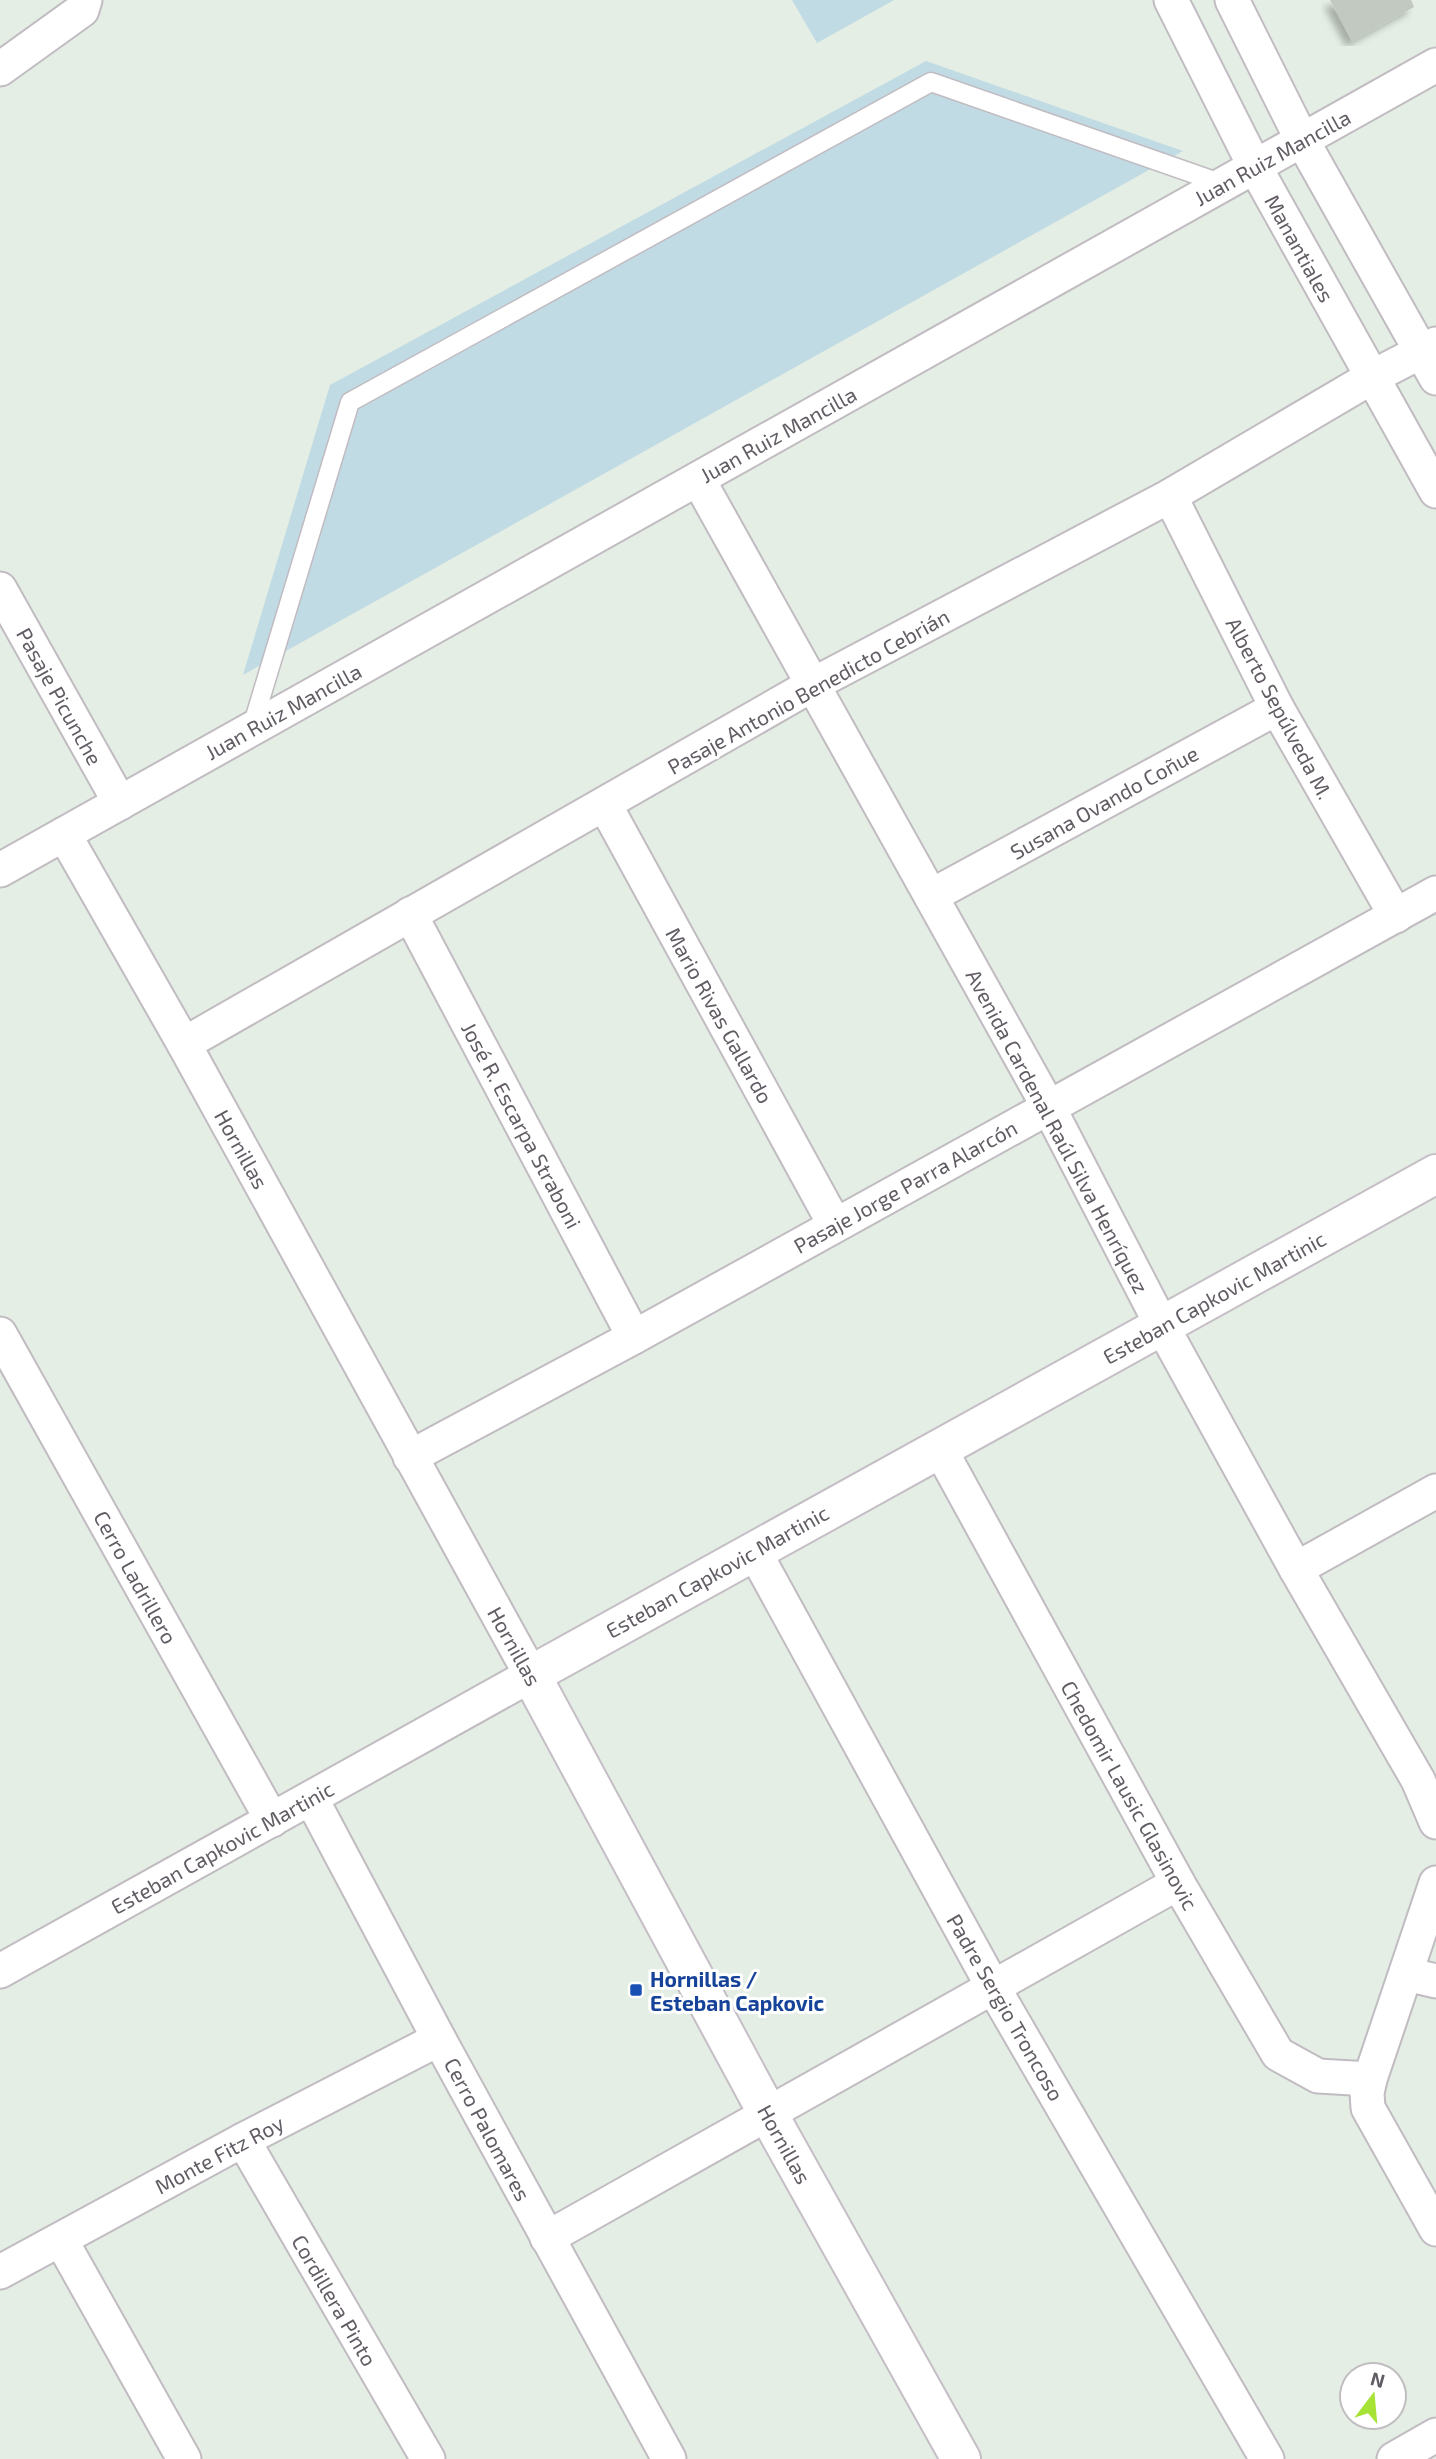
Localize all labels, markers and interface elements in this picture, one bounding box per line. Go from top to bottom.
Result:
street label: Juan Ruiz Mancilla [1190,104,1354,210]
street label: Manantiales [1260,190,1340,306]
street label: Juan Ruiz Mancilla [696,381,860,487]
street label: Pasaje Antonio Benedicto Cebrián [663,603,954,780]
street label: Alberto Sepúlveda M. [1221,613,1339,803]
street label: Pasaje Picunche [11,623,108,769]
street label: Juan Ruiz Mancilla [201,658,365,764]
street label: Susana Ovando Coñue [1006,740,1202,864]
street label: Mario Rivas Gallardo [661,923,779,1107]
street label: Avenida Cardenal Raúl Silva Henríquez [962,965,1154,1297]
street label: José R. Escarpa Straboni [457,1018,587,1232]
street label: Hornillas [210,1105,274,1193]
street label: Pasaje Jorge Parra Alarcón [789,1114,1021,1259]
street label: Esteban Capkovic Martinic [1098,1225,1330,1369]
street label: Esteban Capkovic Martinic [601,1499,833,1643]
street label: Cerro Ladrillero [89,1506,183,1648]
street label: Hornillas [483,1602,547,1690]
street label: Chedomir Lausic Glasinovic [1056,1676,1204,1914]
street label: Esteban Capkovic Martinic [106,1775,338,1919]
street label: Padre Sergio Troncoso [942,1909,1070,2105]
place label: Hornillas / Esteban Capkovic [650,1966,824,2015]
marker: Hornillas / Esteban Capkovic [628,1982,644,1998]
street label: Cerro Palomares [440,2053,536,2205]
street label: Hornillas [753,2100,817,2188]
street label: Monte Fitz Roy [150,2110,288,2198]
street label: Cordillera Pinto [287,2230,383,2370]
north arrow [1338,2361,1408,2431]
text: N [1368,2366,1388,2392]

